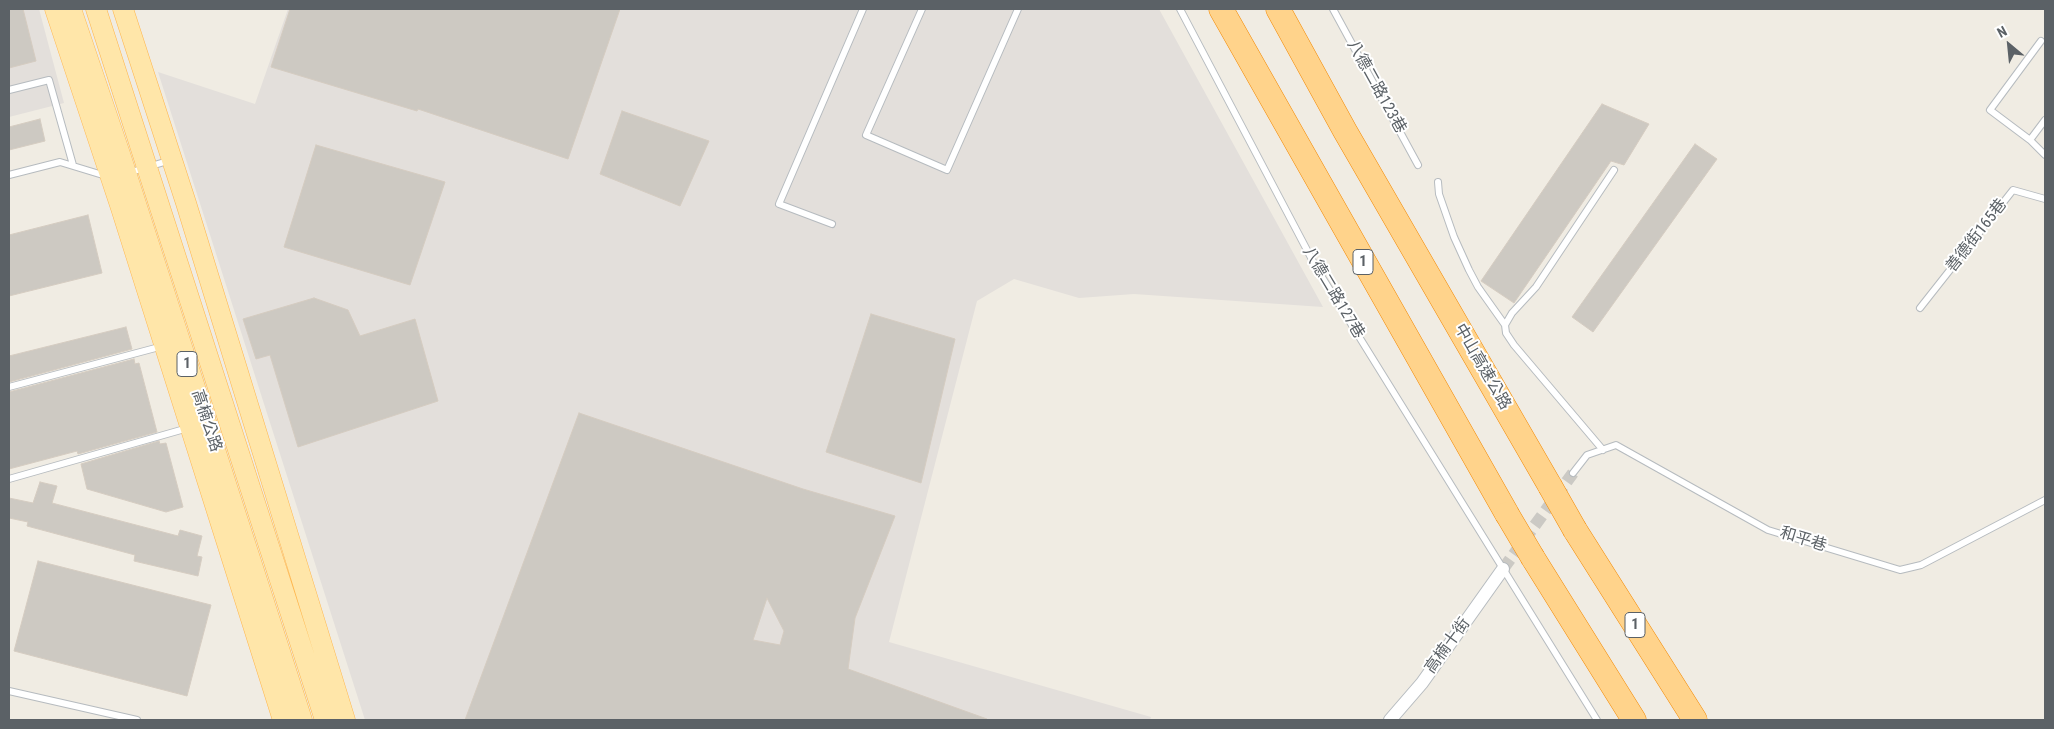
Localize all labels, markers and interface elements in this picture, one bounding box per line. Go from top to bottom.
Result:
north arrow [1984,20,2034,70]
text: N [1994,23,2009,41]
street label: 八德二路123巷 [1342,37,1410,137]
street label: 善德街165巷 [1942,196,2012,276]
street label: 八德二路127巷 [1298,244,1368,342]
road number: 1 [1353,250,1373,274]
street label: 中山高速公路 [1450,321,1514,413]
road number: 1 [177,352,197,376]
street label: 高楠公路 [187,388,225,454]
street label: 和平巷 [1777,524,1829,556]
road number: 1 [1625,612,1645,638]
street label: 高楠十街 [1421,614,1475,678]

